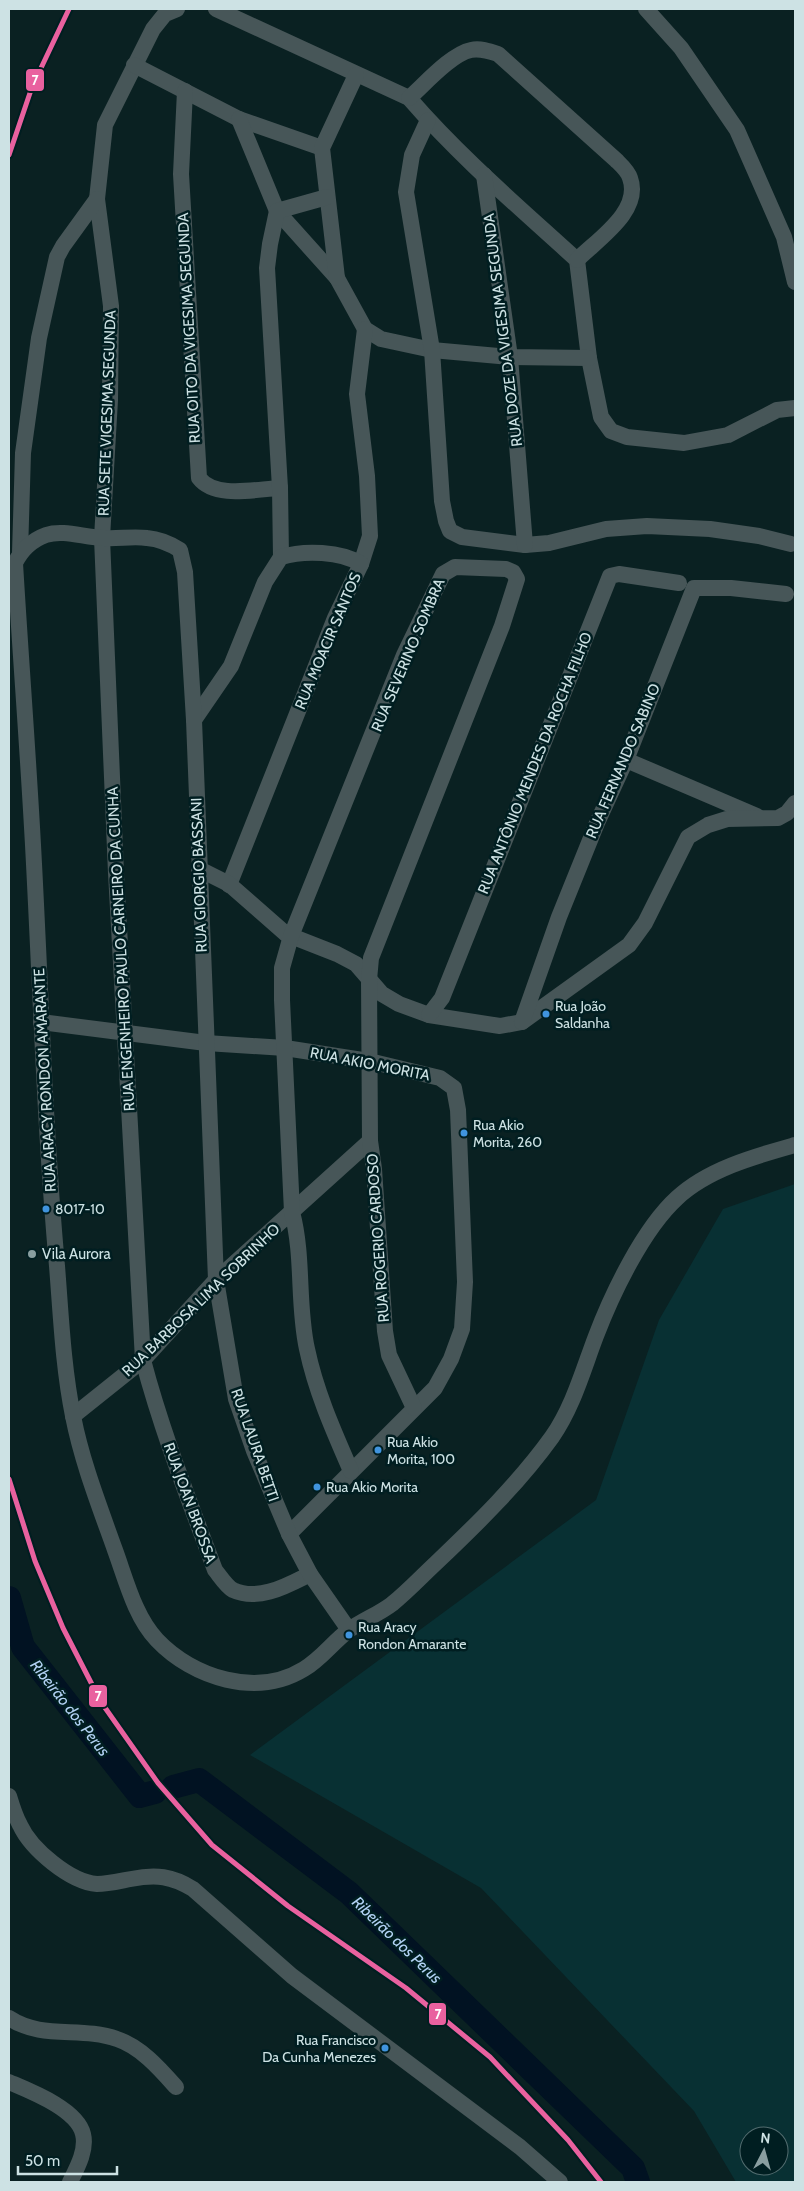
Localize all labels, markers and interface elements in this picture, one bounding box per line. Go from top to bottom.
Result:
line badge: 7 [25,68,45,92]
text: 7 [31,71,39,89]
street label: RUA OITO DA VIGESIMA SEGUNDA [174,212,204,444]
street label: RUA DOZE DA VIGESIMA SEGUNDA [480,212,526,448]
street label: RUA SETE VIGESIMA SEGUNDA [94,309,120,516]
street label: RUA MOACIR SANTOS [291,570,365,712]
street label: RUA SEVERINO SOMBRA [368,575,449,734]
street label: RUA ANTÔNIO MENDES DA ROCHA FILHO [473,629,596,896]
street label: RUA FERNANDO SABINO [582,681,664,841]
street label: RUA ENGENHEIRO PAULO CARNEIRO DA CUNHA [103,786,138,1112]
street label: RUA GIORGIO BASSANI [187,797,211,953]
street label: RUA ARACY RONDON AMARANTE [30,968,60,1192]
place label: Rua João Saldanha [555,997,610,1032]
marker: Rua João Saldanha [541,1009,551,1019]
street label: RUA AKIO MORITA [309,1044,432,1085]
place label: Rua Akio Morita, 260 [473,1116,542,1151]
marker: Rua Akio Morita, 260 [459,1128,469,1138]
street label: RUA ROGERIO CARDOSO [363,1153,393,1323]
place label: 8017-10 [55,1200,105,1218]
marker: 8017-10 [41,1204,51,1214]
street label: RUA BARBOSA LIMA SOBRINHO [118,1220,284,1380]
place label: Vila Aurora [42,1245,111,1263]
marker: Vila Aurora [26,1248,38,1260]
street label: RUA LAURA BETTI [227,1386,283,1504]
place label: Rua Akio Morita, 100 [387,1433,455,1468]
street label: RUA JOAN BROSSA [160,1440,220,1566]
marker: Rua Akio Morita, 100 [373,1445,383,1455]
place label: Rua Akio Morita [326,1478,418,1496]
marker: Rua Akio Morita [312,1482,322,1492]
place label: Rua Aracy Rondon Amarante [358,1618,466,1653]
marker: Rua Aracy Rondon Amarante [344,1630,354,1640]
water label: Ribeirão dos Perus [26,1656,114,1760]
line badge: 7 [88,1684,108,1708]
text: 7 [94,1687,102,1705]
water label: Ribeirão dos Perus [348,1892,446,1988]
line badge: 7 [428,2002,447,2026]
text: 7 [434,2005,442,2023]
place label: Rua Francisco Da Cunha Menezes [262,2031,376,2066]
marker: Rua Francisco Da Cunha Menezes [380,2043,390,2053]
north arrow [739,2126,789,2176]
text: N [759,2129,771,2148]
scale bar [18,2144,116,2176]
text: 50 m [25,2152,60,2170]

